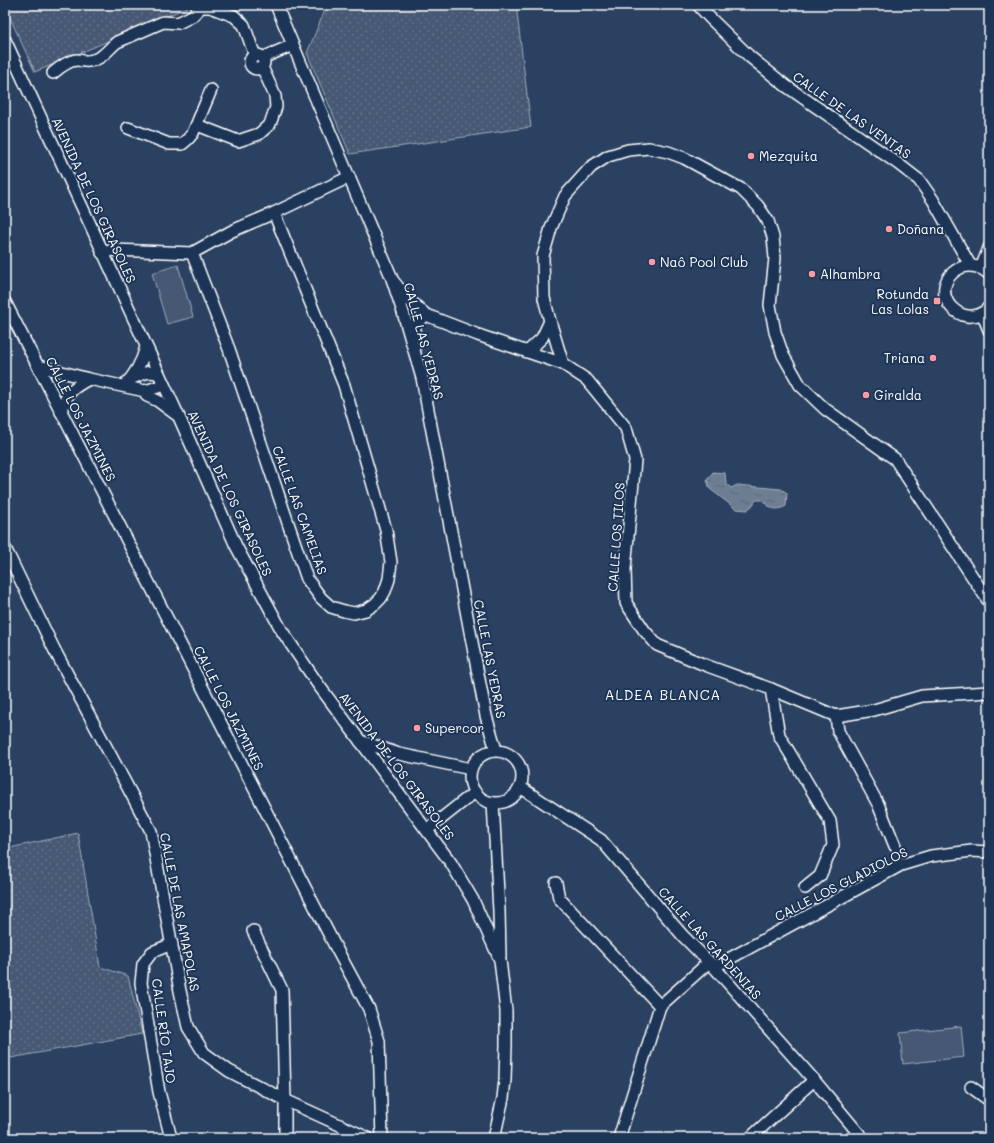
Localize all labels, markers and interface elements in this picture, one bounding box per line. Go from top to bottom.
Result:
street label: CALLE DE LAS VENTAS [790,67,915,162]
street label: AVENIDA DE LOS GIRASOLES [48,114,140,286]
place label: Mezquita [759,147,818,164]
marker: Mezquita [746,151,756,161]
place label: Doñana [897,220,944,237]
marker: Doñana [884,224,894,234]
place label: Naô Pool Club [660,253,748,270]
marker: Naô Pool Club [647,257,657,267]
place label: Alhambra [820,265,881,282]
marker: Alhambra [807,269,817,279]
street label: CALLE LAS YEDRAS [401,281,448,401]
place label: Rotunda Las Lolas [871,285,929,317]
marker: Rotunda Las Lolas [932,296,942,306]
place label: Triana [884,349,925,366]
marker: Triana [928,353,938,363]
street label: CALLE LOS JAZMINES [43,354,120,484]
place label: Giralda [874,386,922,403]
marker: Giralda [861,390,871,400]
street label: AVENIDA DE LOS GIRASOLES [184,407,276,579]
street label: CALLE LAS CAMELIAS [269,443,332,577]
street label: CALLE LOS TILOS [603,482,628,592]
street label: CALLE LAS YEDRAS [471,598,510,720]
street label: CALLE LOS JAZMINES [191,643,268,773]
district label: ALDEA BLANCA [605,685,721,704]
street label: AVENIDA DE LOS GIRASOLES [336,688,459,843]
place label: Supercor [425,719,484,736]
marker: Supercor [412,723,422,733]
street label: CALLE DE LAS AMAPOLAS [157,831,204,993]
street label: CALLE LOS GLADIOLOS [771,843,910,925]
street label: CALLE LAS GARDENIAS [655,883,765,1003]
street label: CALLE RÍO TAJO [149,977,180,1084]

